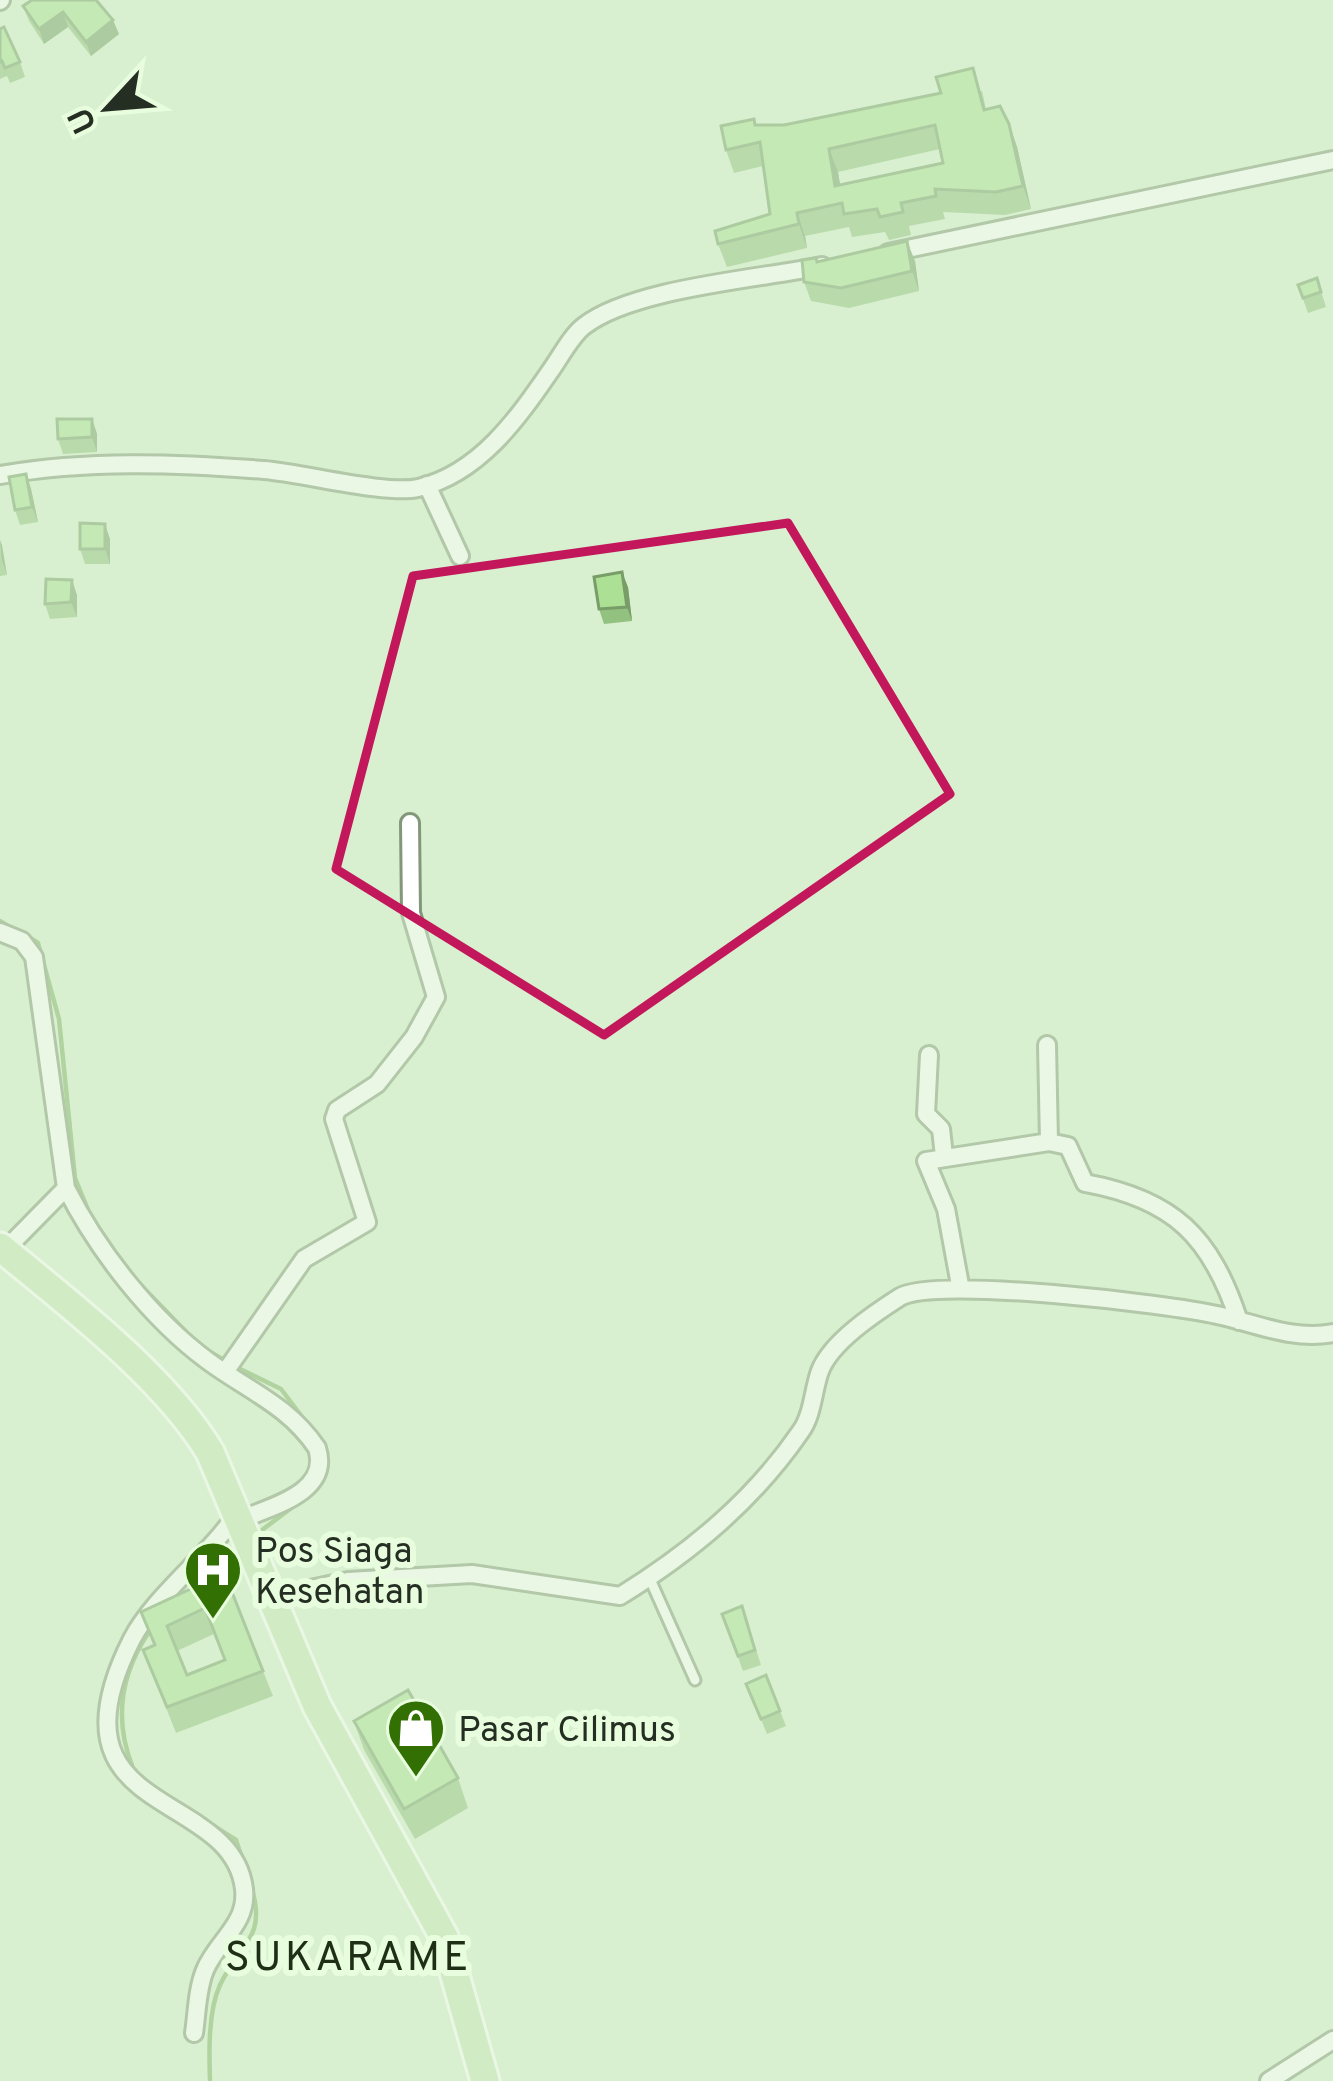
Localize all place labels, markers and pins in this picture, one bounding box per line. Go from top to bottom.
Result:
place label: Pos Siaga Kesehatan [255,1530,425,1617]
hospital icon: Pos Siaga Kesehatan [182,1539,244,1621]
shop icon: Pasar Cilimus [385,1697,447,1779]
place label: Pasar Cilimus [458,1709,676,1755]

